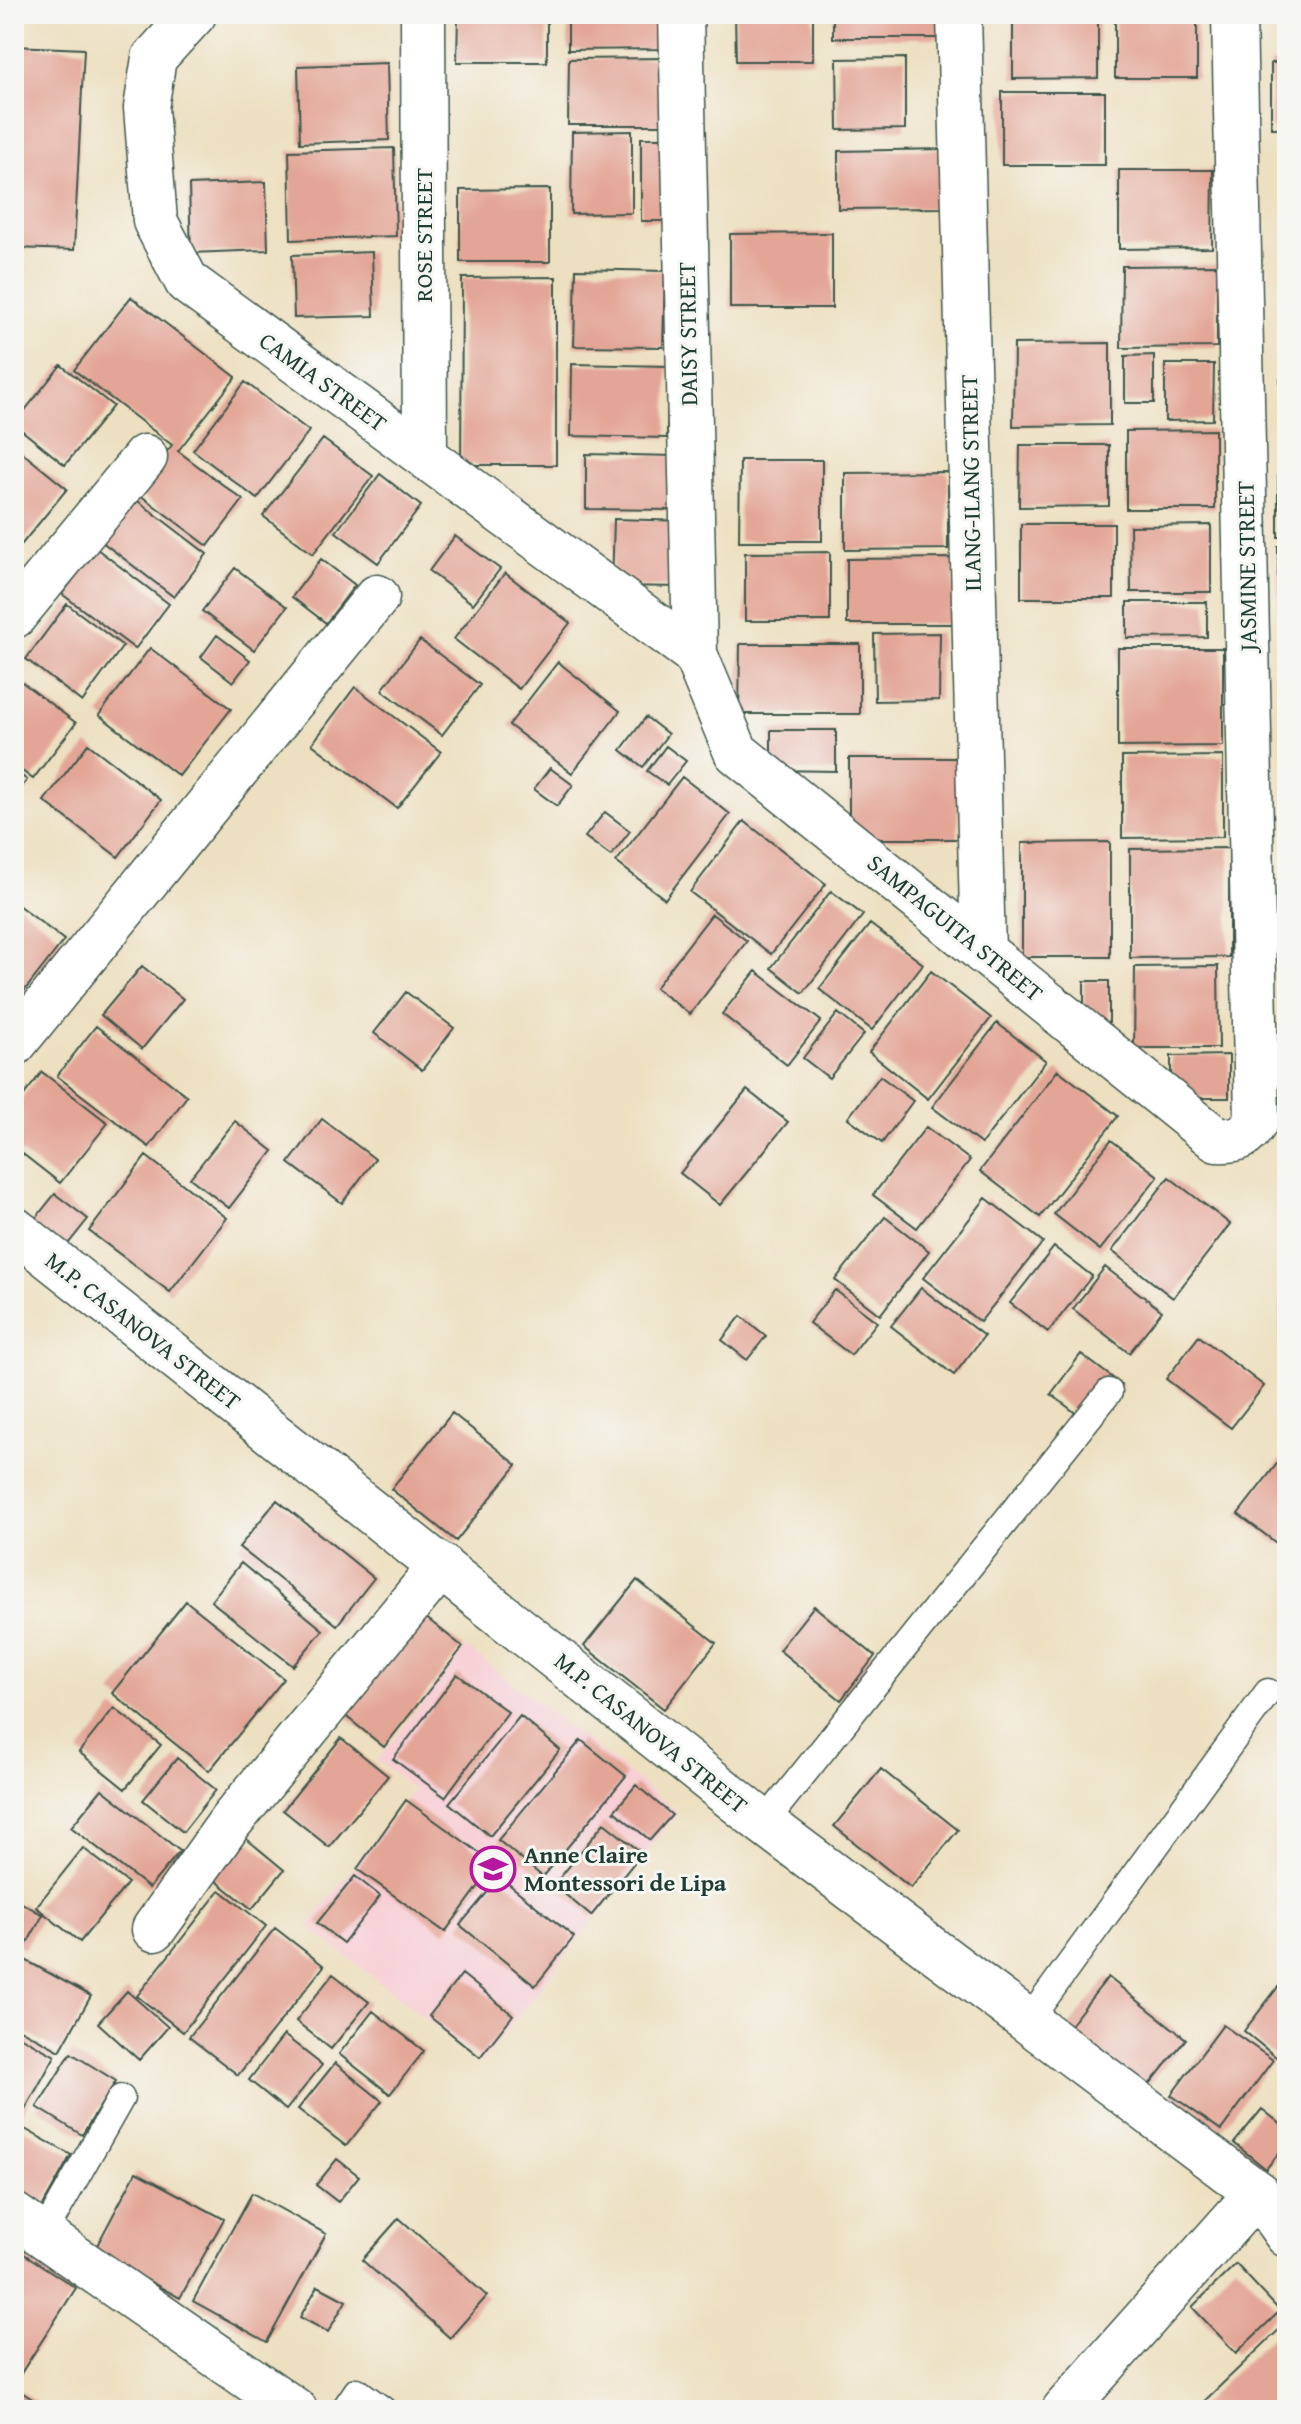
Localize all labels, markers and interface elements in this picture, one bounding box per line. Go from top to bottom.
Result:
street label: ROSE STREET [406,168,441,302]
street label: DAISY STREET [669,262,706,406]
street label: CAMIA STREET [252,323,394,440]
street label: ILANG-ILANG STREET [951,374,990,592]
street label: JASMINE STREET [1228,480,1266,655]
street label: SAMPAGUITA STREET [860,846,1051,1010]
street label: M.P. CASANOVA STREET [38,1243,249,1418]
street label: M.P. CASANOVA STREET [547,1644,756,1822]
place label: Anne Claire Montessori de Lipa [524,1837,727,1900]
school or university icon: Anne Claire Montessori de Lipa [469,1845,517,1893]

